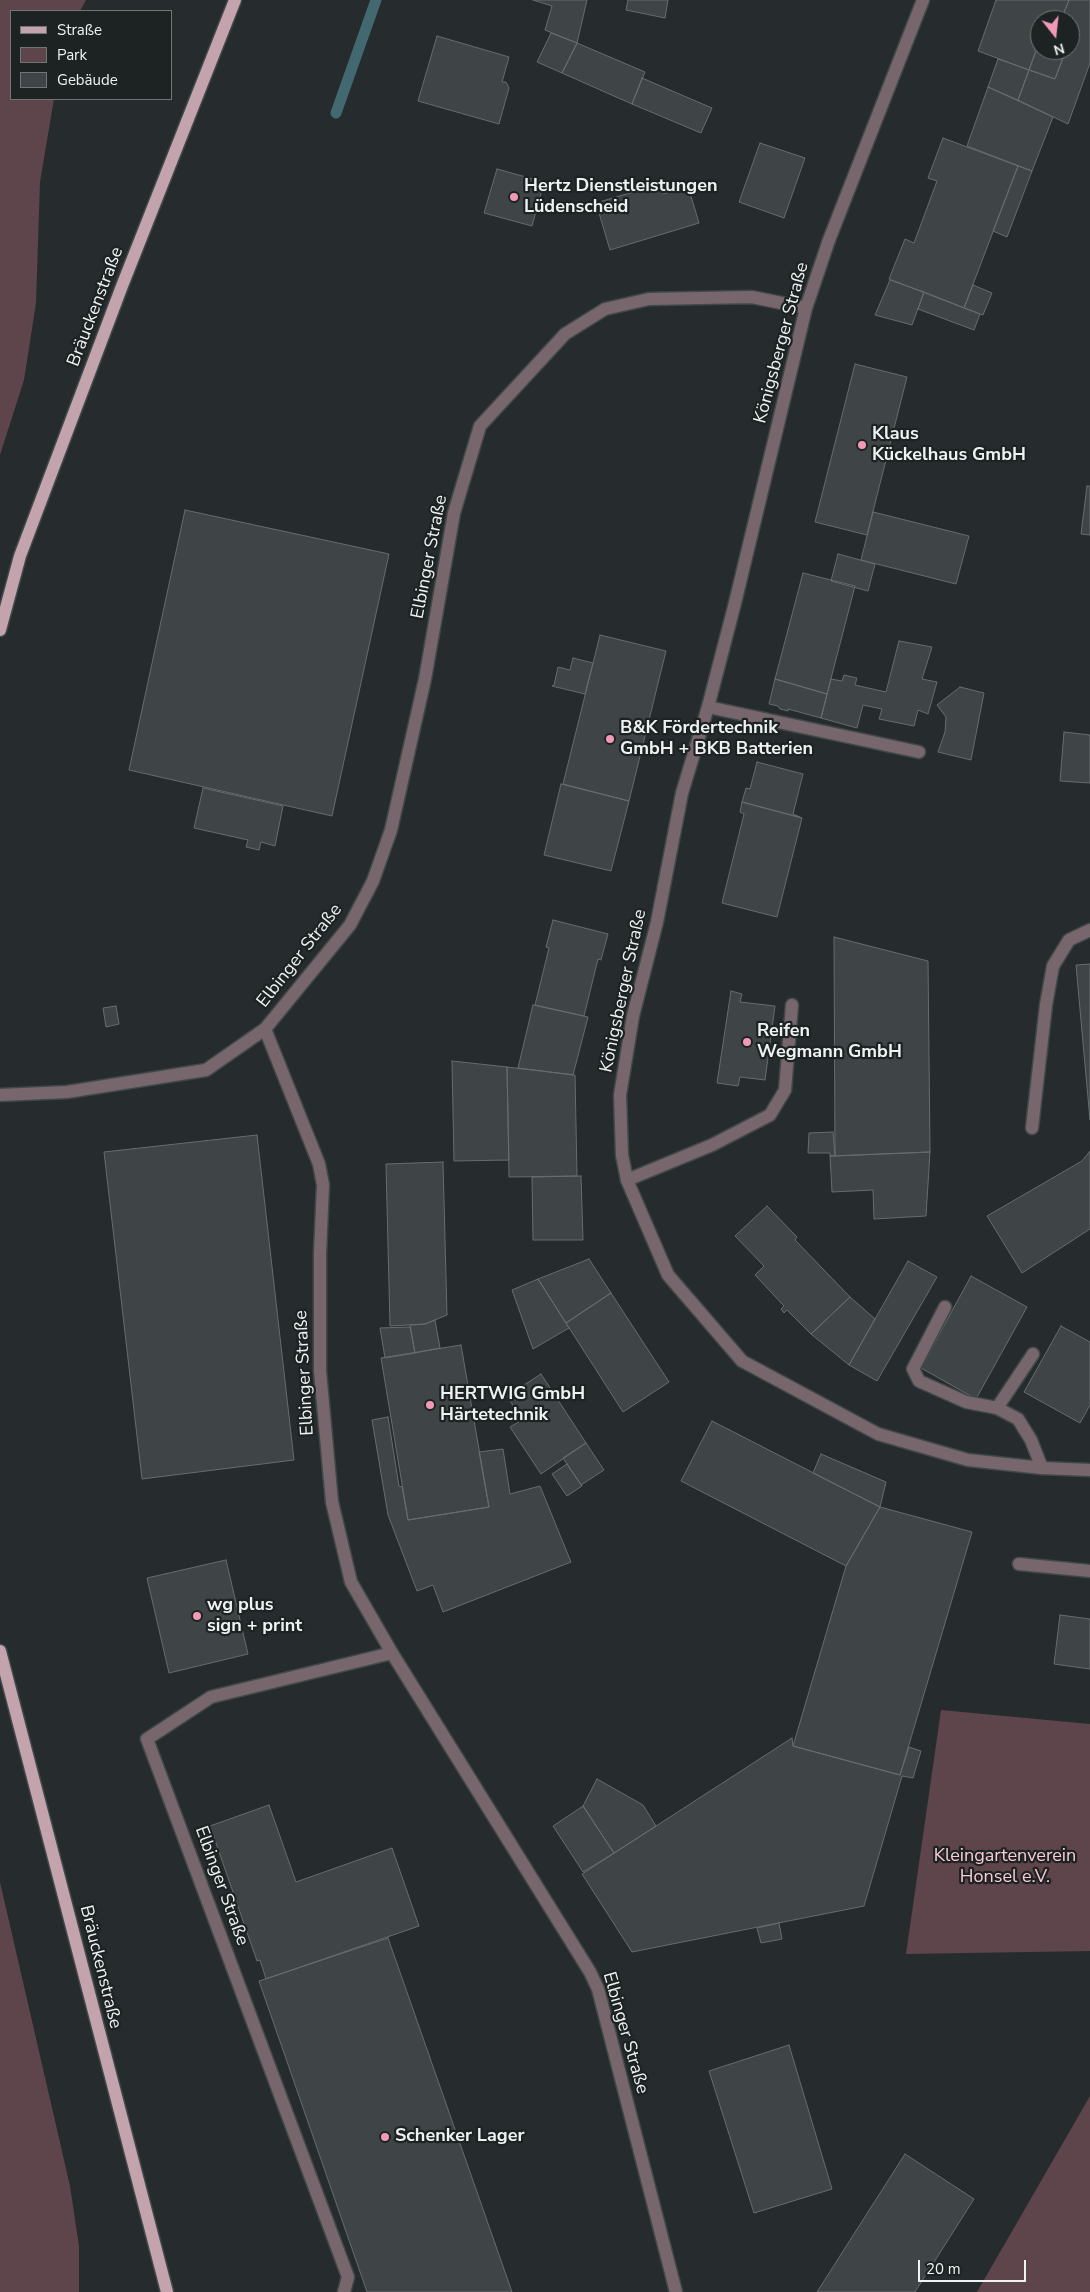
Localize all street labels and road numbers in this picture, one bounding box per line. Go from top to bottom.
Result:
street label: Bräuckenstraße [63,244,129,370]
street label: Königsberger Straße [750,260,814,426]
street label: Elbinger Straße [407,493,453,621]
street label: Elbinger Straße [253,900,347,1012]
street label: Königsberger Straße [596,908,652,1074]
street label: Elbinger Straße [291,1310,319,1436]
street label: Elbinger Straße [189,1823,253,1949]
street label: Bräuckenstraße [74,1903,126,2031]
street label: Elbinger Straße [597,1970,653,2096]

